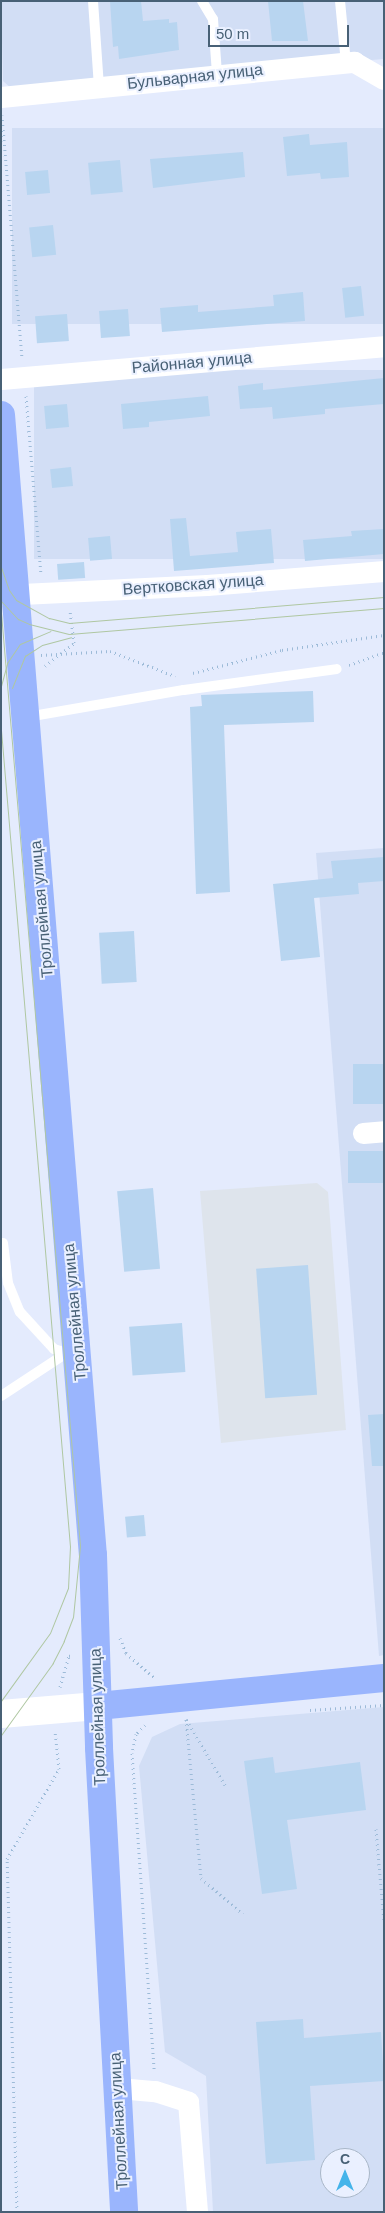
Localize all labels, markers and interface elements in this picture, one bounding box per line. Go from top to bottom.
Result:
scale bar [210,15,351,47]
text: 50 m [216,25,249,42]
street label: Бульварная улица [126,60,264,94]
street label: Районная улица [131,348,253,378]
street label: Вертковская улица [122,570,264,600]
street label: Троллейная улица [26,840,58,978]
street label: Троллейная улица [59,1243,91,1381]
street label: Троллейная улица [86,1648,110,1786]
street label: Троллейная улица [106,2052,132,2190]
north arrow [320,2148,370,2198]
text: С [340,2151,350,2167]

